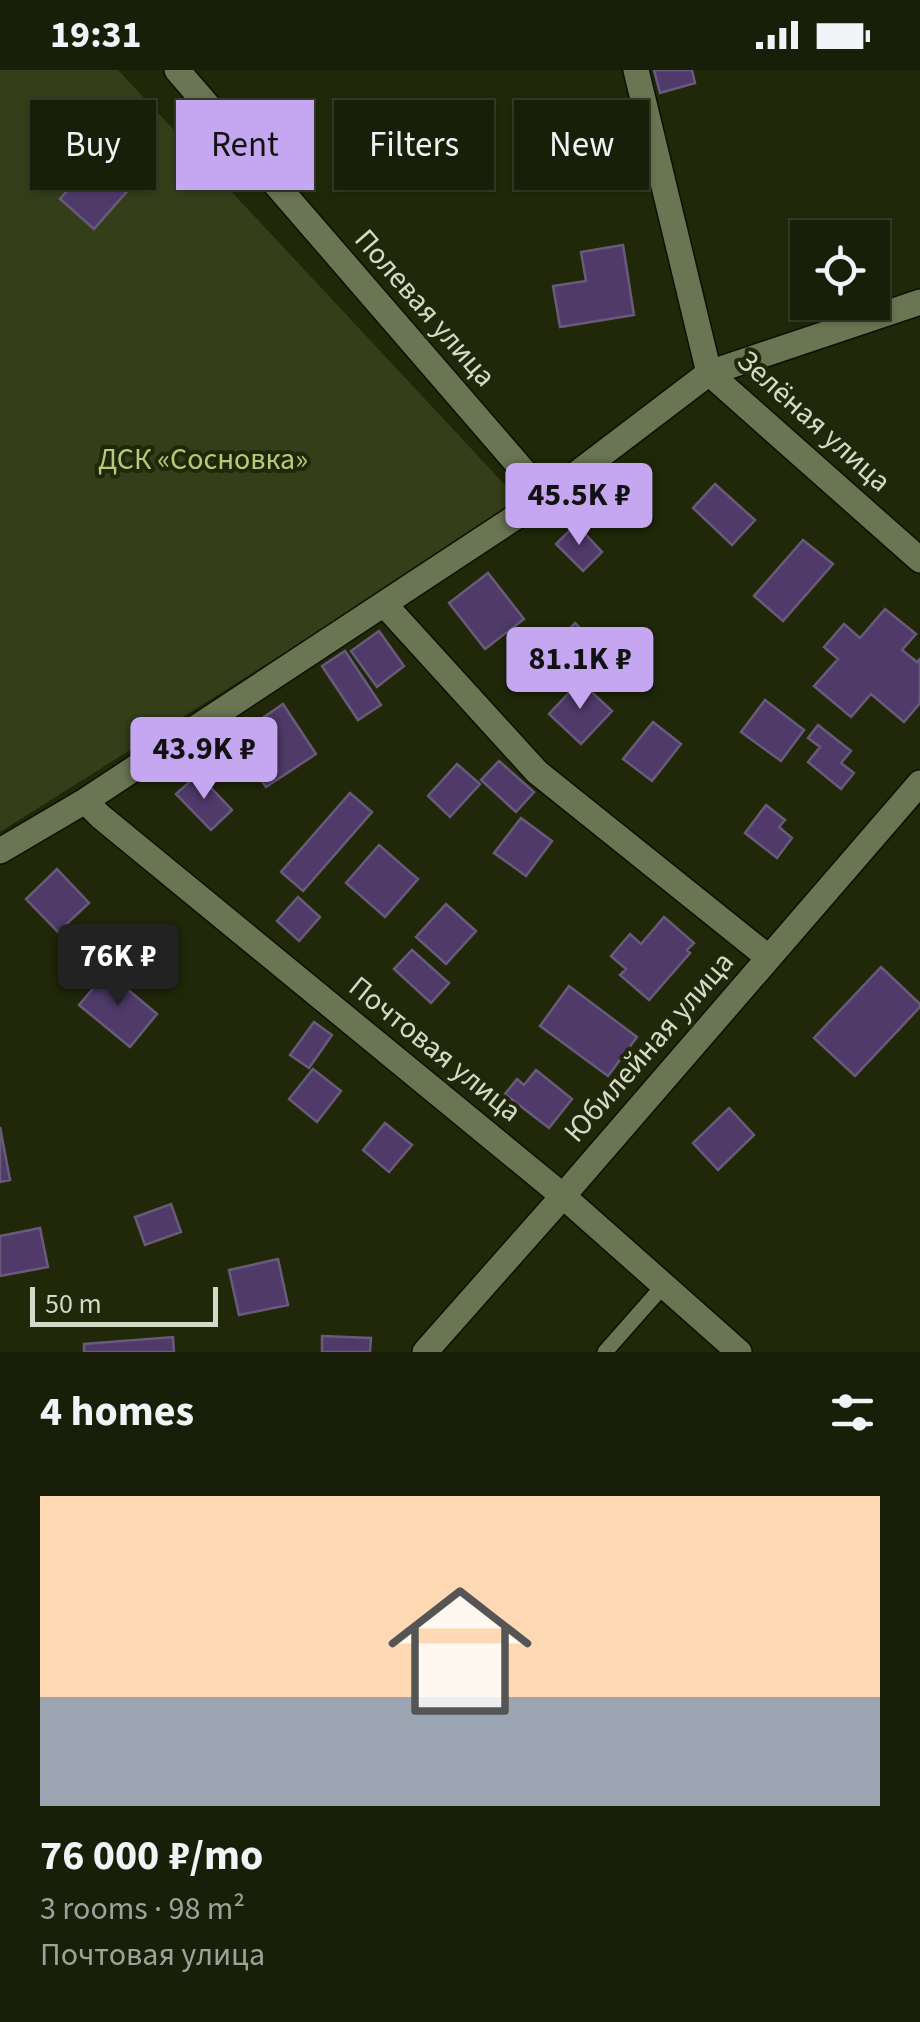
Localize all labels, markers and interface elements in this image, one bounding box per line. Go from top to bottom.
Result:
text: 19:31 [50,8,142,62]
chip: Buy [30,100,156,190]
chip: Rent [176,100,314,190]
chip: Filters [334,100,494,190]
chip: New [514,100,649,190]
street label: Полевая улица [344,220,506,396]
map controls [790,220,890,320]
button: locate [790,220,890,320]
street label: Зелёная улица [727,340,901,502]
park label: ДСК «Сосновка» [98,438,308,481]
pin: 45.5K ₽ [487,463,671,548]
text: 45.5K ₽ [527,472,631,518]
pin: 81.1K ₽ [488,627,672,712]
text: 81.1K ₽ [528,636,632,682]
pin: 43.9K ₽ [112,717,296,802]
text: 43.9K ₽ [152,726,256,772]
pin: 76K ₽ [48,924,188,1009]
text: 76K ₽ [80,933,156,979]
street label: Юбилейная улица [554,942,744,1152]
street label: Почтовая улица [339,966,531,1132]
scale bar [30,1282,218,1326]
text: 50 m [45,1284,102,1324]
text: 4 homes [40,1382,194,1442]
icon: filters [825,1385,880,1440]
icon: home [370,1561,550,1741]
text: 76 000 ₽/mo [40,1826,263,1886]
text: 3 rooms · 98 m² [40,1886,245,1932]
text: Почтовая улица [40,1932,265,1978]

